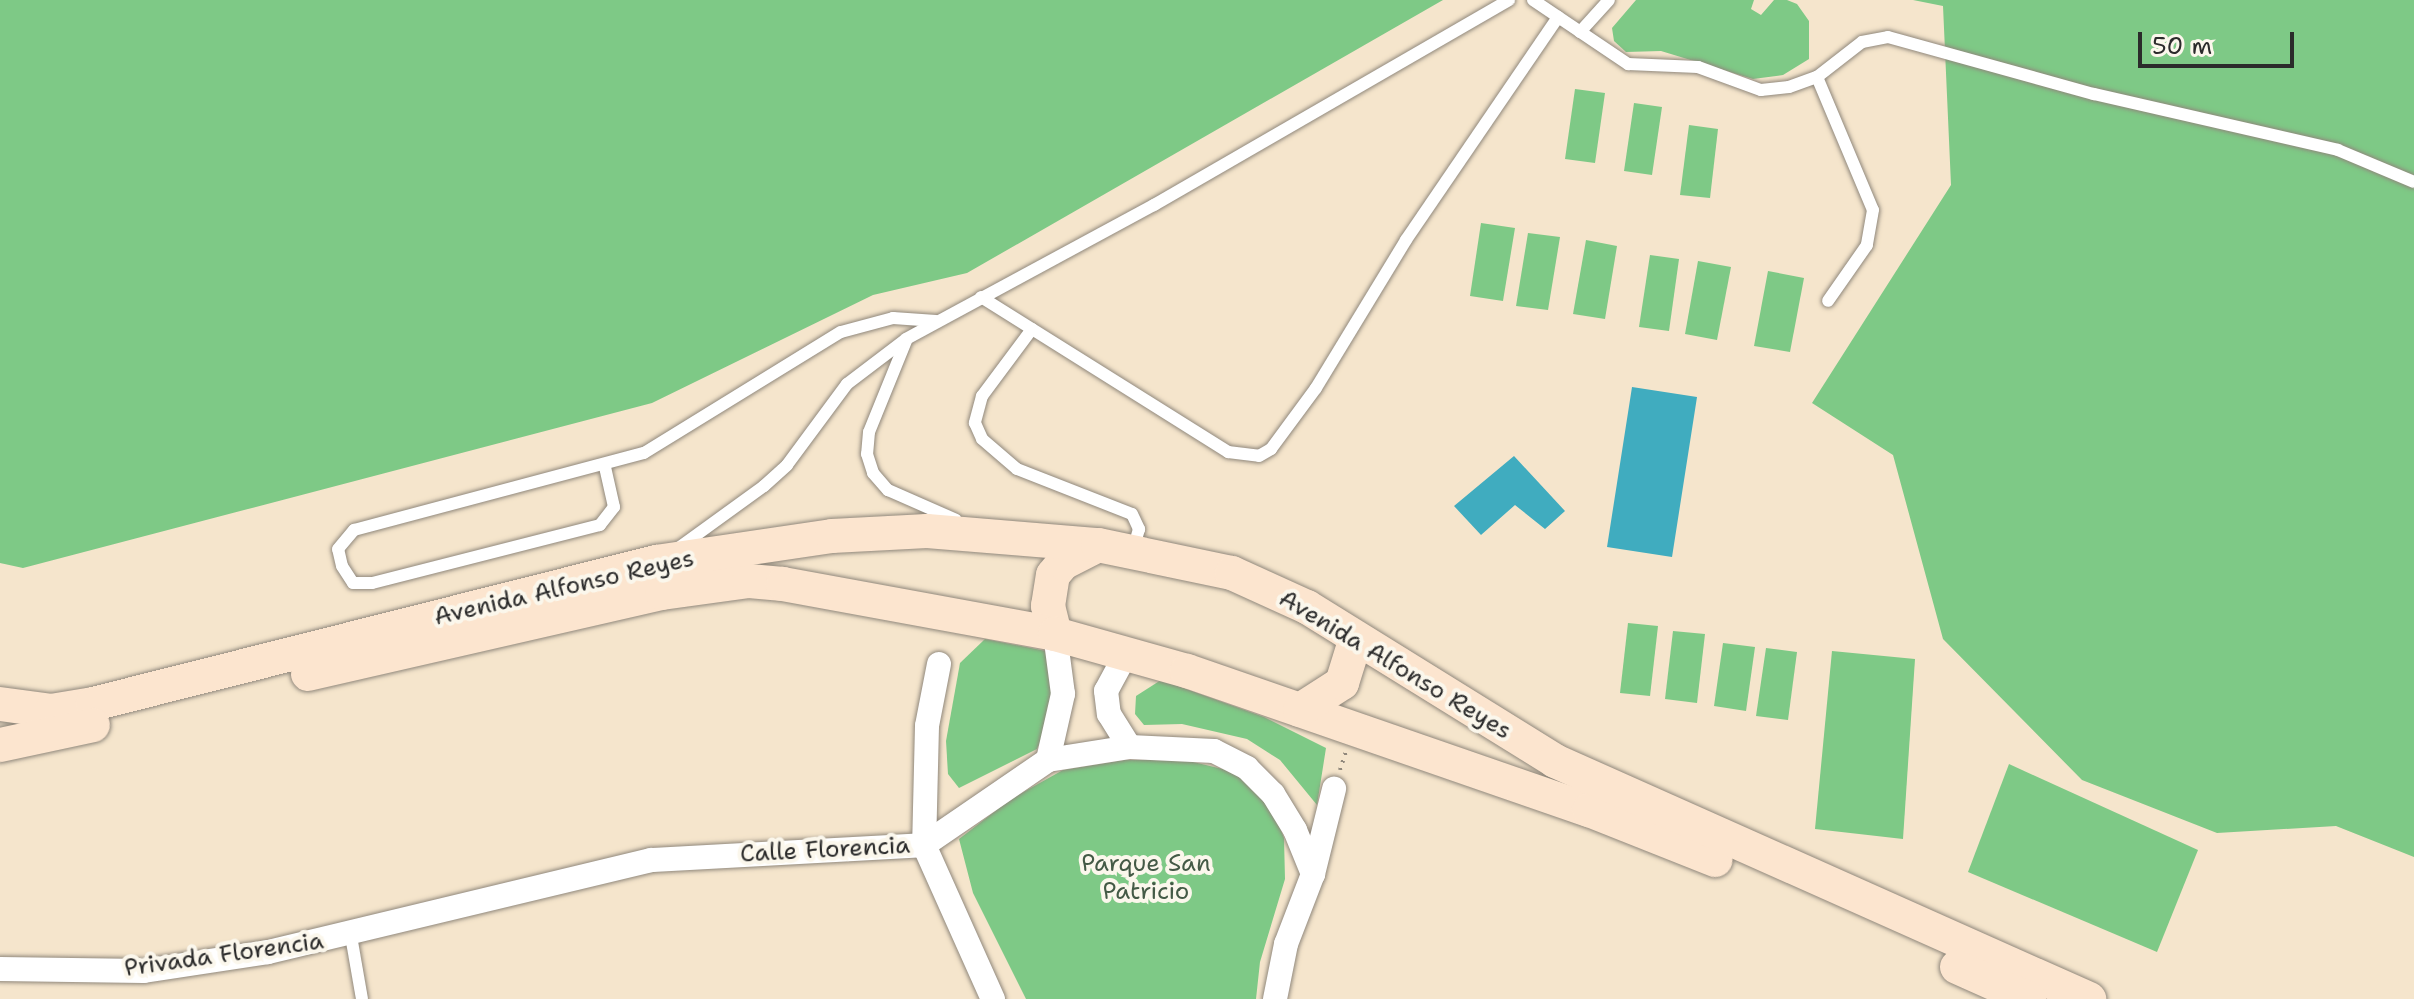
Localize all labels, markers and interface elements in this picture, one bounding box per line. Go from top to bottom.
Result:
scale bar [2142,16,2298,66]
text: 50 m [2152,30,2212,62]
street label: Avenida Alfonso Reyes [431,544,697,632]
street label: Avenida Alfonso Reyes [1274,584,1516,746]
street label: Calle Florencia [739,831,911,869]
park label: Parque San Patricio [1081,850,1211,906]
street label: Privada Florencia [123,927,325,983]

